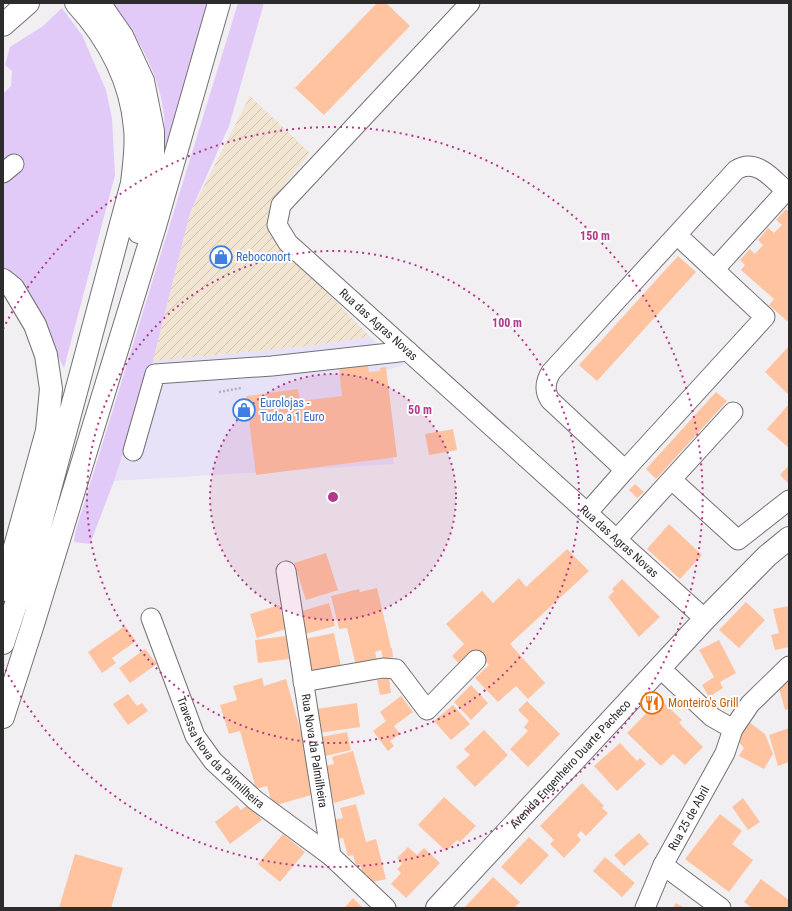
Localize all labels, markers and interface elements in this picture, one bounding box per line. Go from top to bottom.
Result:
text: 150 m [580,229,610,243]
shop icon: Reboconort [208,244,234,270]
place label: Reboconort [236,250,291,264]
street label: Rua das Agras Novas [336,286,421,363]
text: 100 m [492,316,522,330]
place label: Eurolojas - Tudo a 1 Euro [260,396,325,424]
shop icon: Eurolojas - Tudo a 1 Euro [231,397,257,423]
text: 50 m [408,403,432,417]
centre of rings [326,490,340,504]
street label: Rua das Agras Novas [577,503,661,580]
restaurant icon: Monteiro's Grill [639,690,665,716]
street label: Rua Nova da Palmilheira [298,693,330,809]
street label: Travessa Nova da Palmilheira [174,694,267,812]
place label: Monteiro's Grill [668,696,738,710]
street label: Avenida Engenheiro Duarte Pacheco [507,697,634,832]
street label: Rua 25 de Abril [665,784,712,853]

